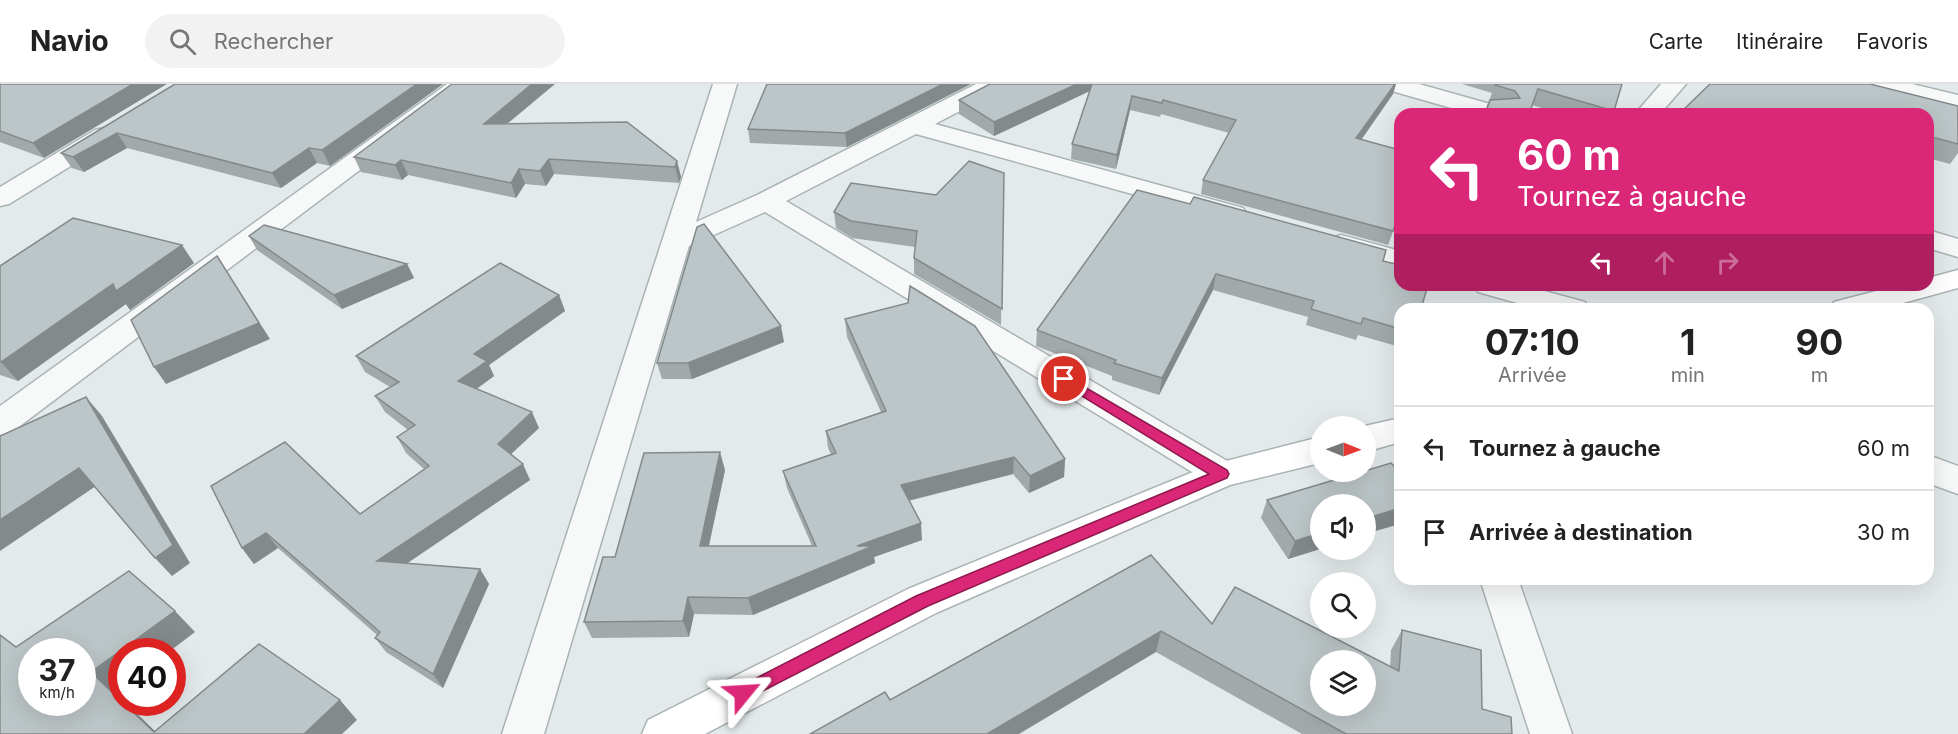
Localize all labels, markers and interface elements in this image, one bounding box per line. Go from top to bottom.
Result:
search box [145,14,565,68]
text: Navio [30,24,109,58]
icon: search [166,25,199,58]
text: Rechercher [214,28,333,54]
text: Carte [1649,29,1703,54]
text: Itinéraire [1736,29,1823,54]
text: Favoris [1856,29,1928,54]
text: 60 m [1517,129,1621,180]
icon: left [1418,132,1496,210]
text: Tournez à gauche [1517,180,1746,213]
icon: left [1585,246,1618,279]
icon: ahead [1648,246,1681,279]
icon: right [1711,246,1744,279]
text: 07:10 [1485,320,1580,364]
text: 1 [1680,320,1695,364]
text: 90 [1796,320,1843,364]
pin [1038,353,1089,404]
icon: arrive [1047,362,1080,395]
text: Arrivée [1498,363,1567,387]
text: min [1671,363,1705,387]
text: m [1811,363,1828,387]
north arrow [1310,416,1376,482]
map controls [1310,416,1376,716]
icon: left [1418,432,1451,465]
text: Tournez à gauche [1469,435,1661,461]
text: 60 m [1857,435,1910,461]
button: sound [1310,494,1376,560]
icon: arrive [1418,516,1451,549]
text: Arrivée à destination [1469,519,1693,545]
text: 30 m [1857,519,1910,545]
button: search [1310,572,1376,638]
speed limit sign: 40 [108,638,186,716]
button: layers [1310,650,1376,716]
text: 37 [39,652,75,688]
position arrow [711,661,775,725]
text: km/h [39,683,75,702]

